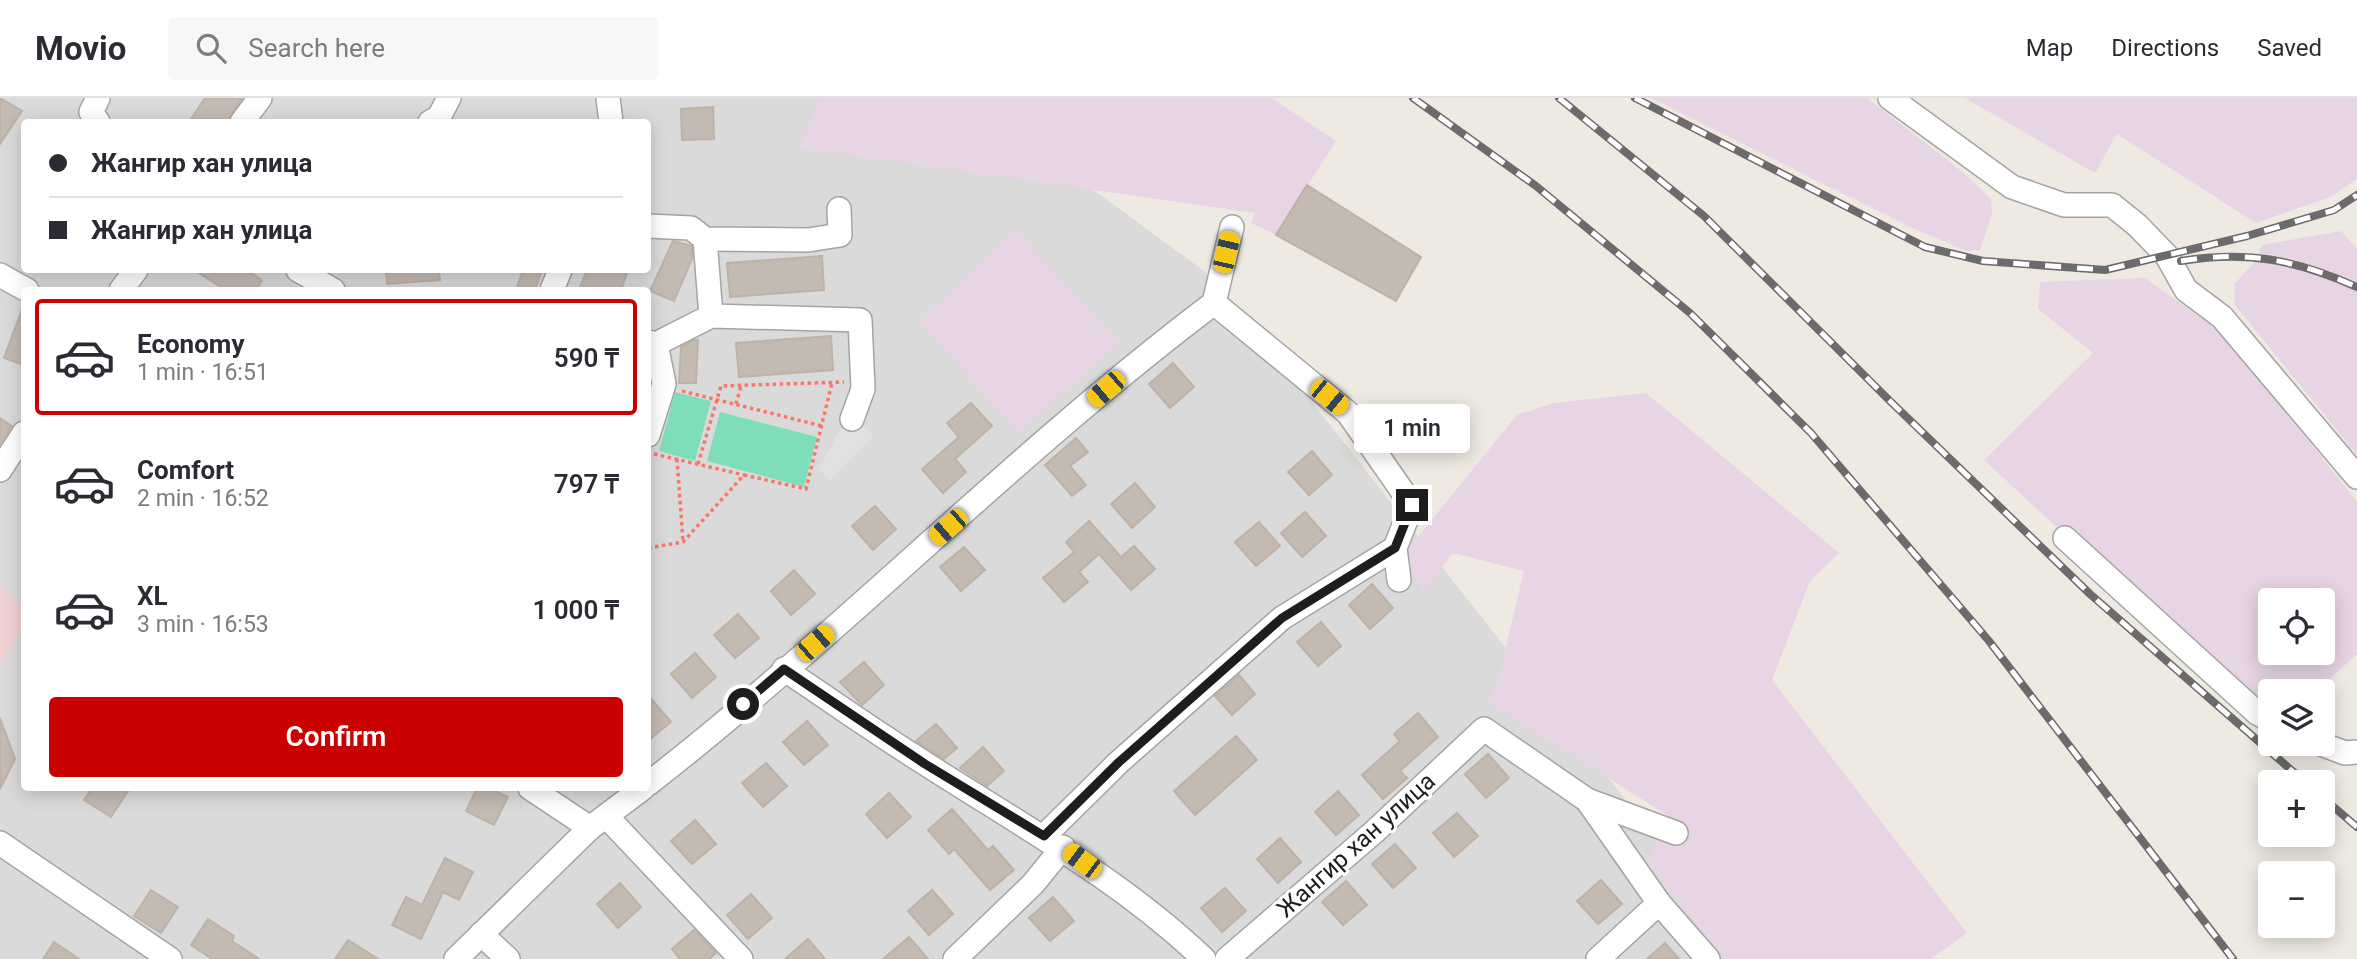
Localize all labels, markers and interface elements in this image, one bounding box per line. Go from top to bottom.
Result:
search box [168,17,658,80]
text: Movio [35,29,126,68]
icon: search [192,29,230,67]
text: Search here [248,33,385,63]
text: Map [2026,34,2073,62]
text: Directions [2111,34,2219,62]
text: Saved [2257,34,2322,62]
text: Жангир хан улица [91,148,312,178]
text: Жангир хан улица [91,215,312,245]
car [1212,229,1241,275]
icon: car [53,326,116,389]
text: Economy [137,329,244,359]
text: 590 ₸ [554,343,619,373]
text: 1 min · 16:51 [137,359,269,386]
car [1084,367,1129,411]
car [1307,376,1352,418]
callout: 1 min [1354,404,1470,452]
text: 1 min [1383,415,1441,442]
icon: car [53,452,116,515]
text: Comfort [137,455,234,485]
text: 797 ₸ [554,469,619,499]
text: 2 min · 16:52 [137,485,269,512]
route end [1396,489,1428,521]
car [926,505,971,549]
icon: car [53,578,116,641]
text: XL [137,581,168,611]
map controls [2258,588,2335,938]
button: locate [2258,588,2335,665]
text: 1 000 ₸ [532,595,619,625]
text: 3 min · 16:53 [137,611,269,638]
car [793,621,838,665]
button: layers [2258,679,2335,756]
route start [727,688,759,720]
button: Confirm [49,697,623,777]
street label: Жангир хан улица [1271,767,1441,923]
button: + [2258,770,2335,847]
car [1059,840,1106,882]
button: − [2258,861,2335,938]

